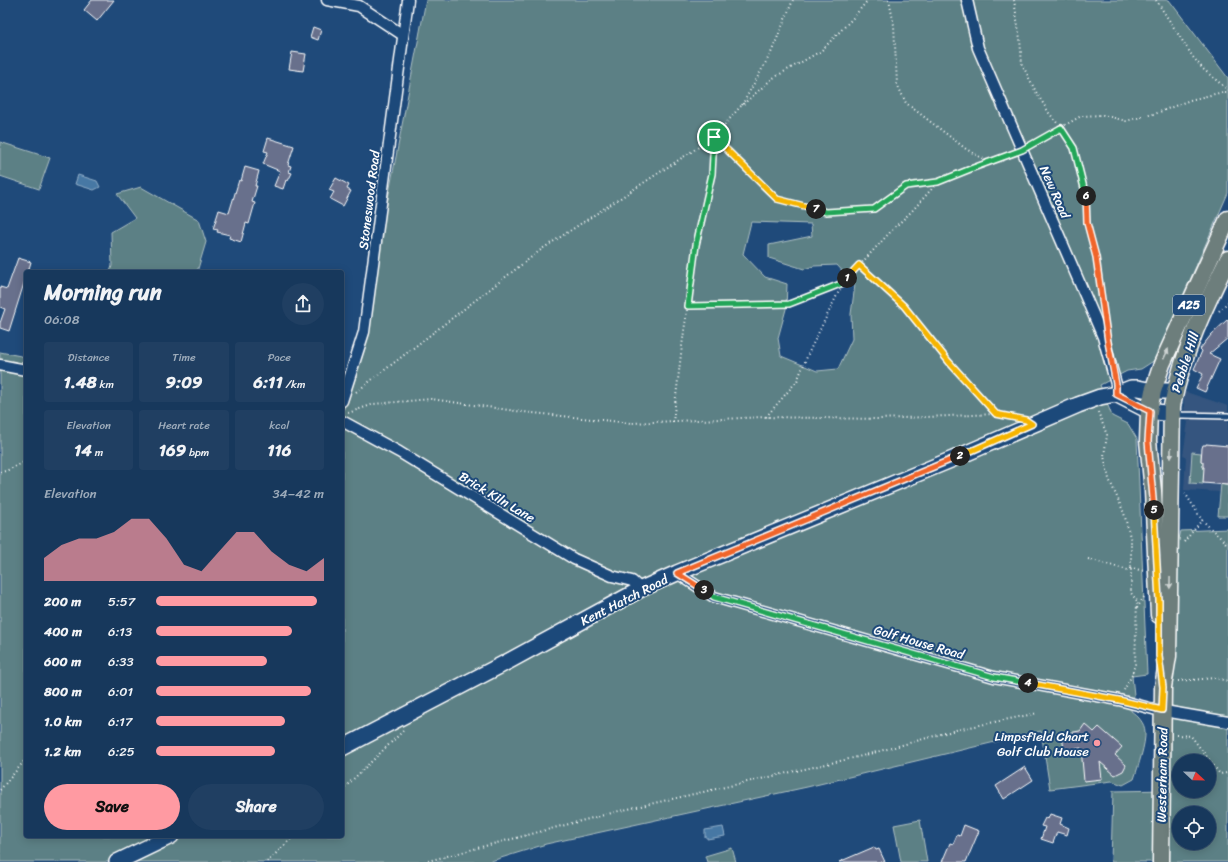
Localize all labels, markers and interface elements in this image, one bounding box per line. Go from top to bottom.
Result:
pin [697,120,731,154]
icon: arrive [703,126,725,148]
street label: Stoneswood Road [352,148,387,251]
street label: New Road [1033,162,1077,223]
pin: 6 [1076,186,1096,206]
text: 6 [1083,186,1089,205]
pin: 7 [806,199,826,219]
text: 7 [813,199,819,218]
pin: 1 [837,268,857,288]
text: 1 [845,268,849,287]
text: Morning run [44,273,162,312]
button: share [282,283,324,325]
road number: A25 [1173,295,1205,315]
text: 06:08 [44,308,80,331]
street label: Pebble Hill [1164,328,1206,395]
text: Distance [68,348,110,367]
text: Time [172,348,196,367]
text: Pace [268,348,291,367]
one-way arrow [1163,349,1169,360]
text: 1.48 [63,367,97,397]
text: 9:09 [166,367,202,397]
text: 6:11 [253,367,283,397]
text: km [97,375,114,394]
text: /km [283,375,305,394]
text: Elevation [66,416,111,435]
text: Heart rate [158,416,210,435]
text: kcal [269,416,289,435]
text: 14 [74,435,92,465]
text: 169 [159,435,186,465]
text: 116 [267,435,291,465]
text: m [92,443,103,462]
text: bpm [186,443,209,462]
pin: 2 [950,446,970,466]
text: 2 [957,446,963,465]
one-way arrow [1168,447,1174,460]
street label: Brick Kiln Lane [454,465,540,529]
text: Elevation [44,482,97,505]
text: 34–42 m [272,482,324,505]
pin: 5 [1144,500,1164,520]
text: 5 [1151,500,1157,519]
street label: Kent Hatch Road [576,567,673,632]
one-way arrow [1167,577,1173,590]
pin: 3 [694,580,714,600]
text: 3 [701,580,707,599]
text: 200 m [44,590,81,613]
text: 5:57 [108,590,135,613]
street label: Golf House Road [871,618,968,666]
text: 400 m [44,620,82,643]
text: 6:13 [108,620,132,643]
text: 600 m [44,650,81,673]
text: 6:33 [108,650,134,673]
pin: 4 [1018,673,1038,693]
text: 4 [1025,673,1031,692]
text: 800 m [44,680,82,703]
text: 6:01 [108,680,133,703]
text: 1.0 km [44,710,82,733]
text: 6:17 [108,710,132,733]
place label: Limpsfield Chart Golf Club House [995,725,1089,763]
street label: Westerham Road [1150,726,1174,823]
marker: Limpsfield Chart Golf Club House [1092,738,1102,748]
text: 1.2 km [44,740,81,763]
text: 6:25 [108,740,135,763]
north arrow [1172,754,1216,798]
map controls [1172,754,1216,850]
button: Save [44,784,180,830]
button: Share [188,784,324,830]
button: locate [1172,806,1216,850]

